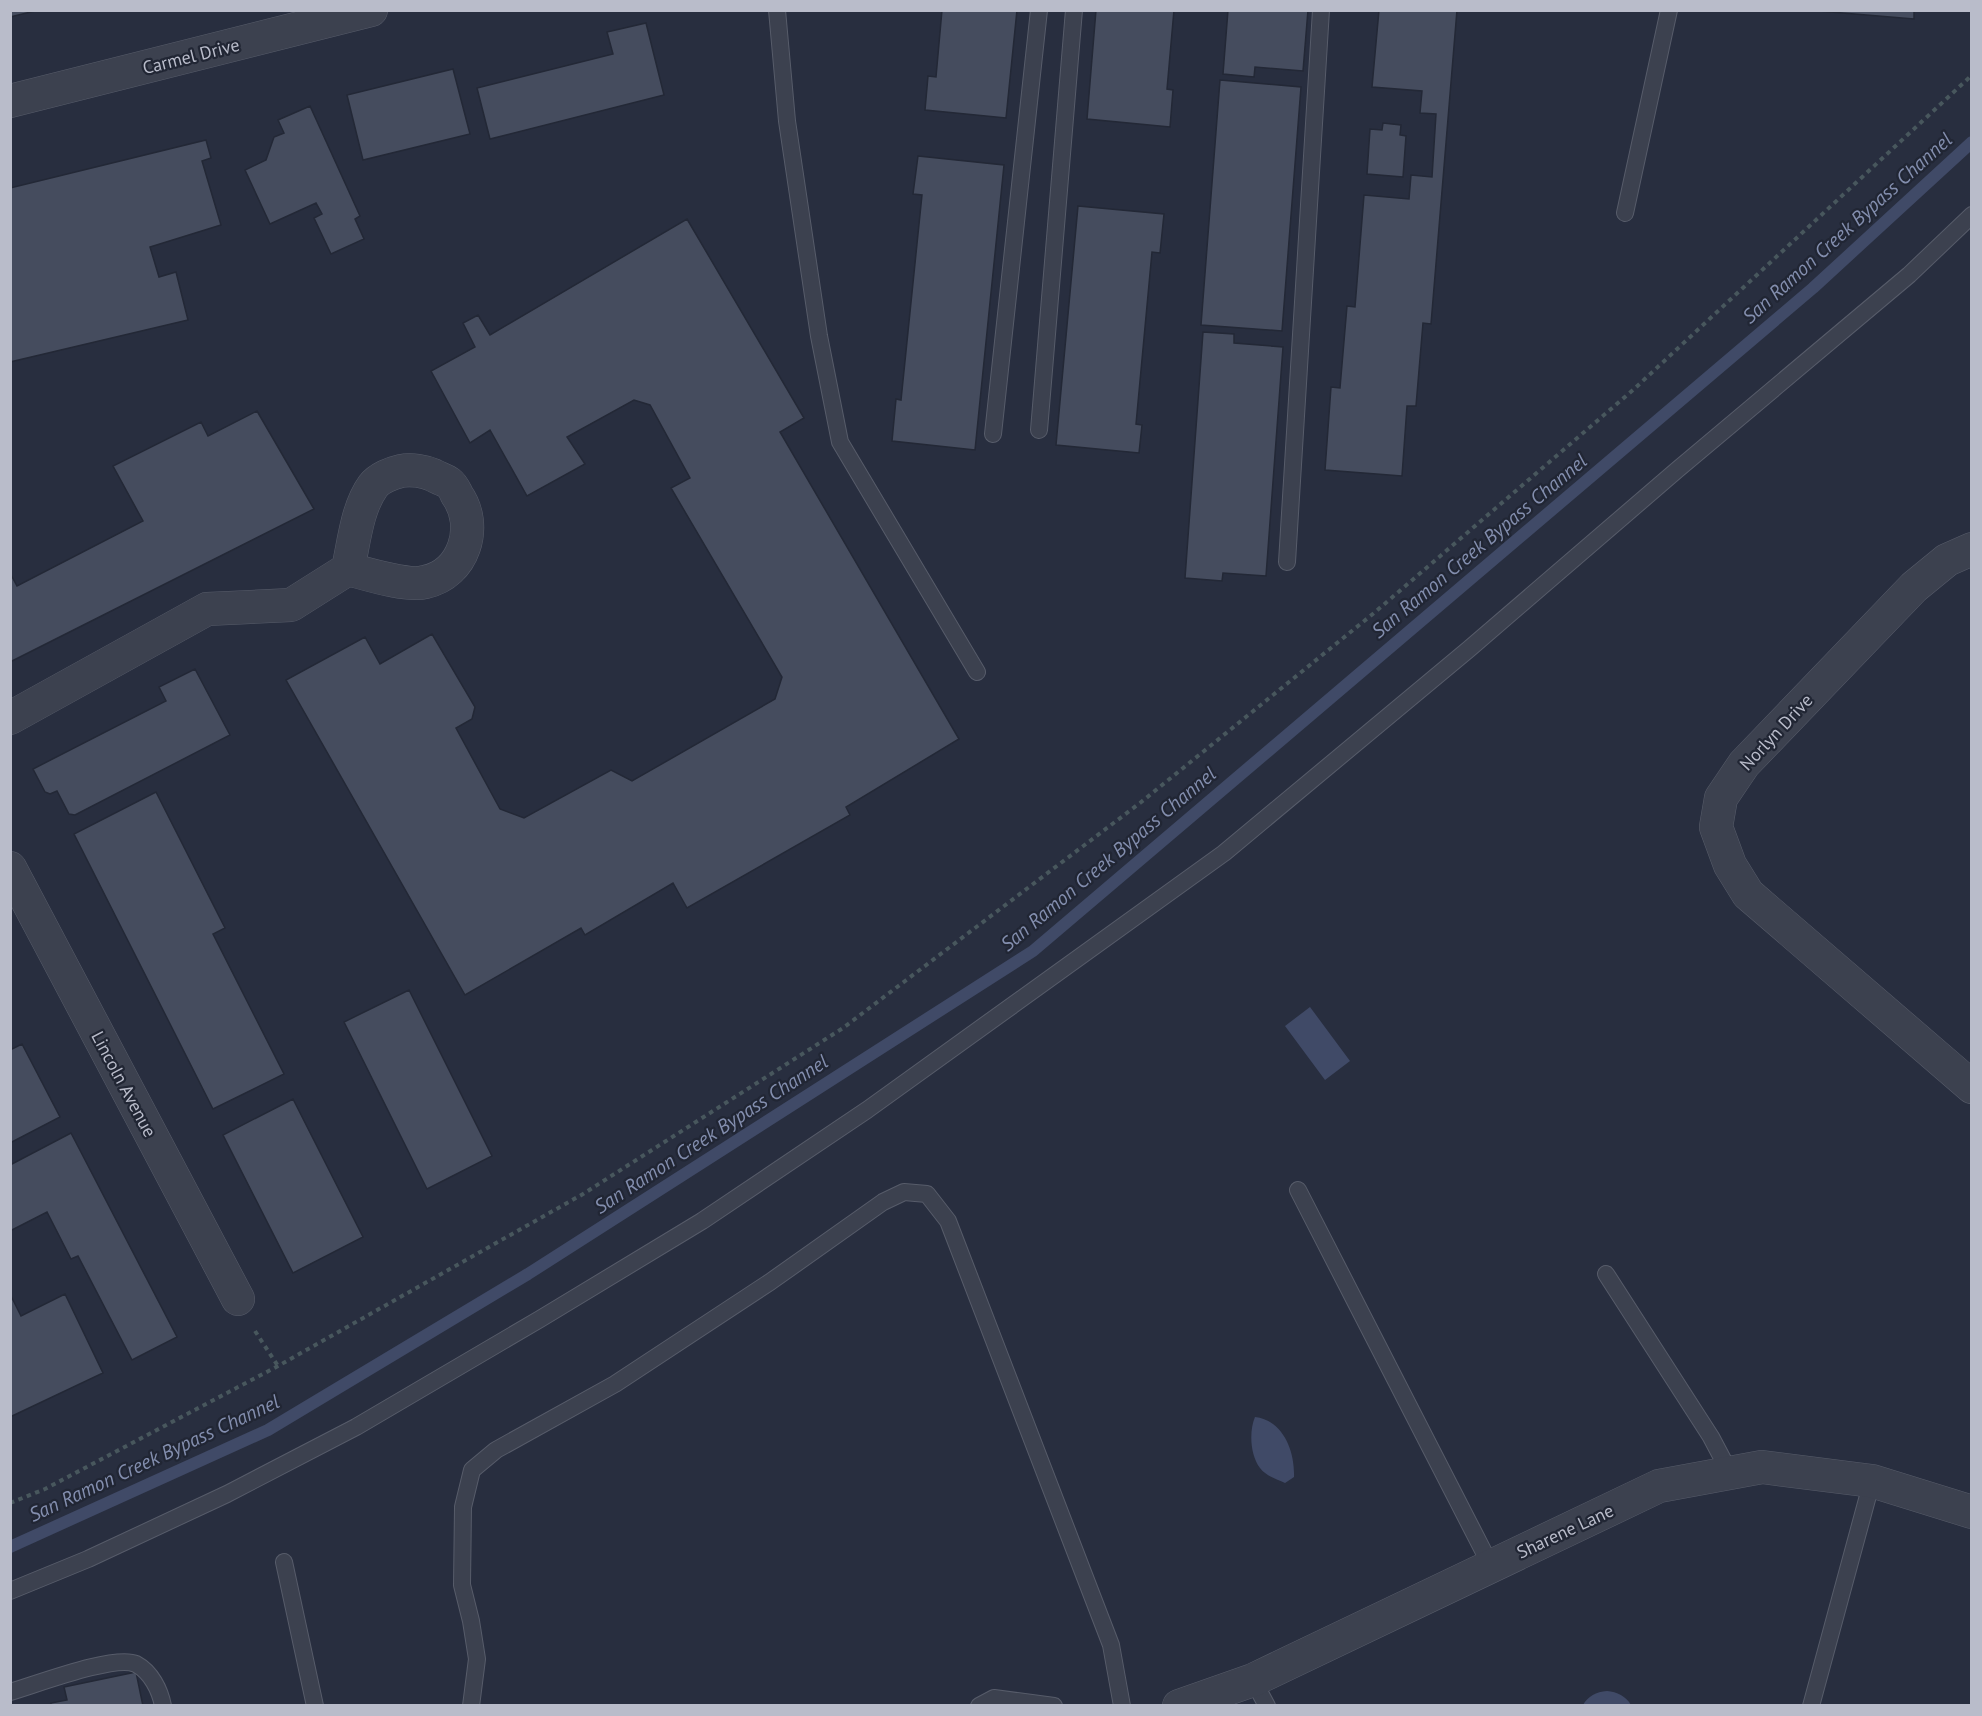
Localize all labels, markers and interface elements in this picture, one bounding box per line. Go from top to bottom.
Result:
street label: Carmel Drive [140,33,242,79]
water label: San Ramon Creek Bypass Channel [1737,126,1958,329]
water label: San Ramon Creek Bypass Channel [1366,448,1593,644]
street label: Norlyn Drive [1735,689,1817,775]
water label: San Ramon Creek Bypass Channel [995,761,1222,957]
street label: Lincoln Avenue [86,1027,162,1141]
water label: San Ramon Creek Bypass Channel [589,1048,833,1219]
water label: San Ramon Creek Bypass Channel [24,1388,284,1528]
street label: Sharene Lane [1513,1499,1617,1563]

